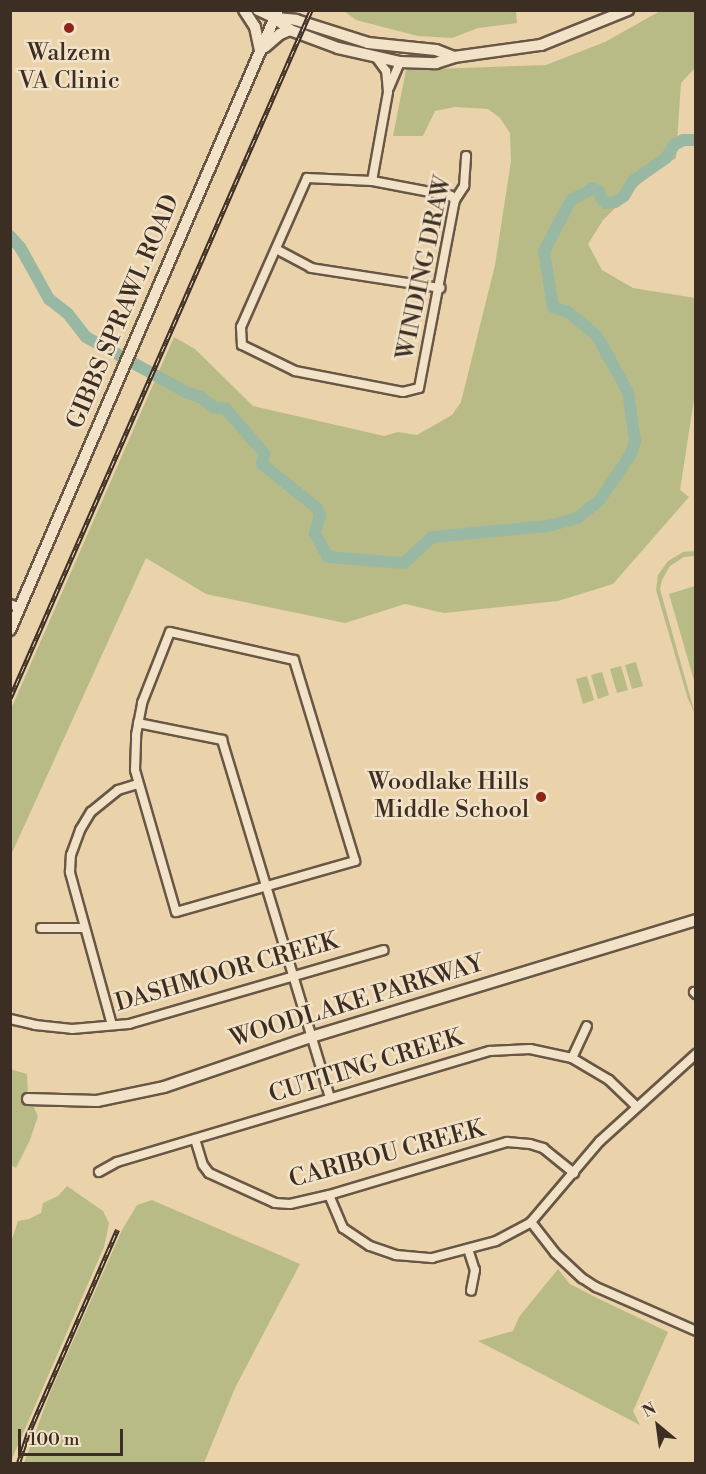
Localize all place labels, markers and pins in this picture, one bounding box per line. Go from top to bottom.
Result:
marker: Walzem VA Clinic [60,19,78,37]
place label: Walzem VA Clinic [18,40,120,96]
place label: Woodlake Hills Middle School [368,769,529,825]
marker: Woodlake Hills Middle School [534,790,548,804]

